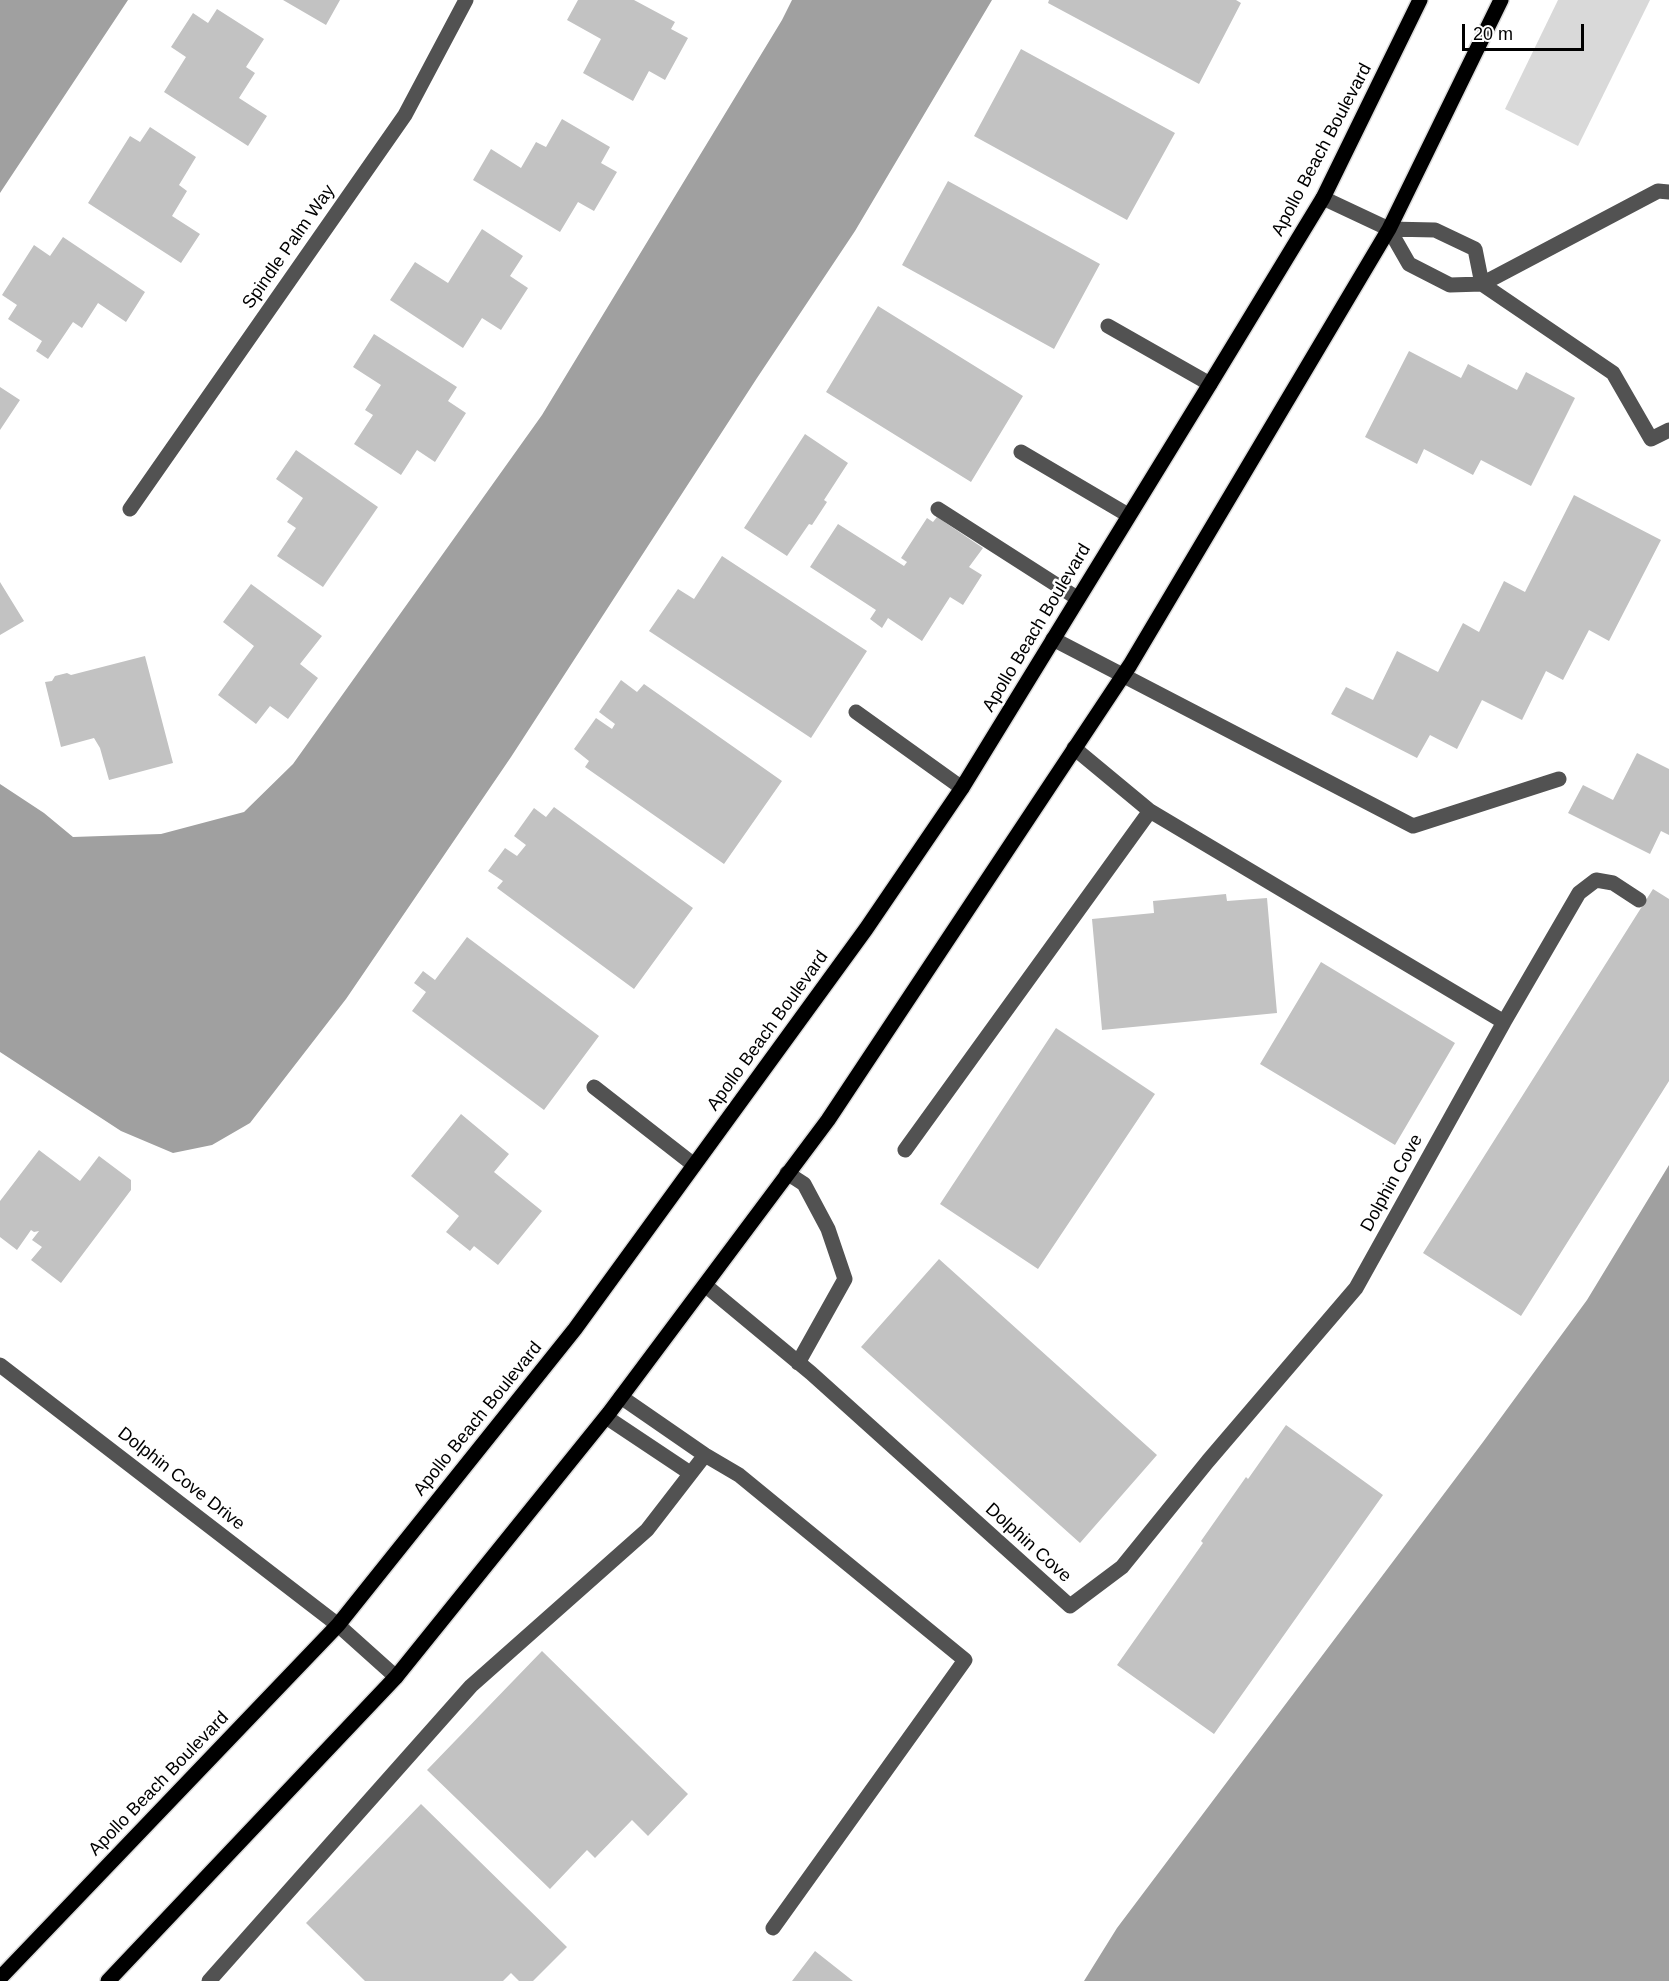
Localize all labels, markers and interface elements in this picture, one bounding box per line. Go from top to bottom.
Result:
scale bar [1465,12,1586,50]
text: 20 m [1473,24,1513,44]
street label: Apollo Beach Boulevard [1267,60,1377,240]
street label: Spindle Palm Way [238,181,340,313]
street label: Apollo Beach Boulevard [978,540,1096,716]
street label: Apollo Beach Boulevard [703,947,833,1115]
street label: Dolphin Cove [1356,1131,1428,1235]
street label: Apollo Beach Boulevard [409,1338,547,1500]
street label: Dolphin Cove Drive [113,1423,249,1535]
street label: Dolphin Cove [981,1499,1075,1587]
street label: Apollo Beach Boulevard [84,1707,234,1861]

